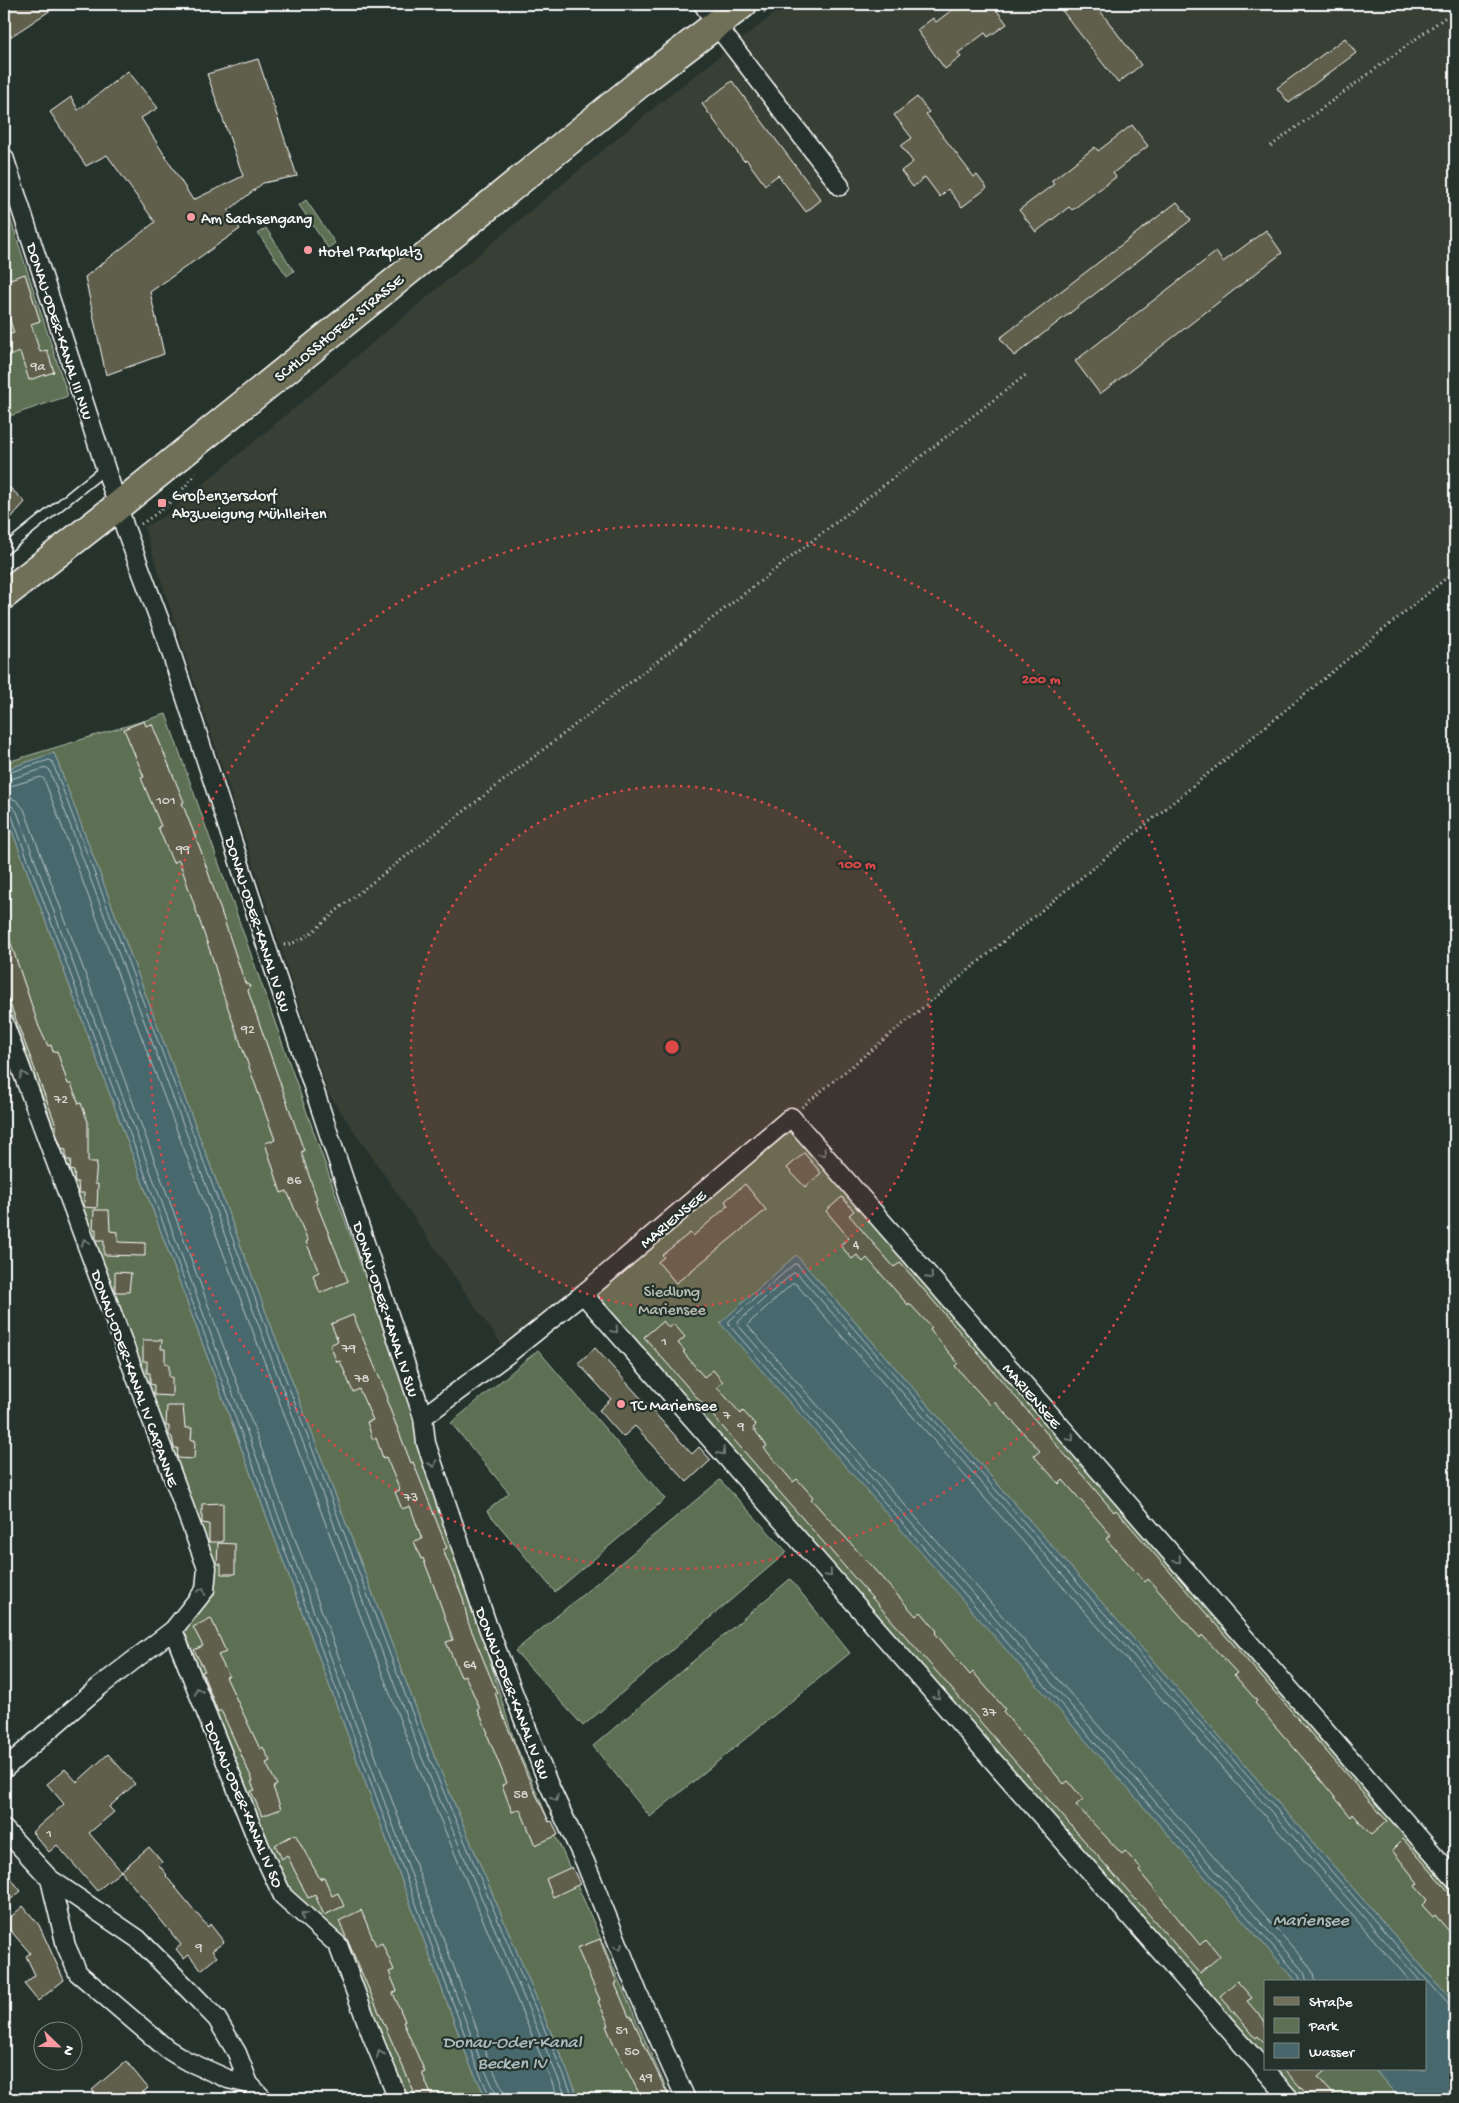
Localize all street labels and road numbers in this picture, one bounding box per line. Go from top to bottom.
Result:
street label: DONAU-ODER-KANAL III NW [20,240,95,423]
street label: SCHLOSSHOFER STRASSE [272,271,409,388]
street label: DONAU-ODER-KANAL IV SW [218,834,293,1015]
street label: MARIENSEE [637,1187,712,1254]
street label: DONAU-ODER-KANAL IV SW [346,1219,421,1400]
street label: DONAU-ODER-KANAL IV CAPANNE [84,1267,181,1491]
street label: MARIENSEE [997,1361,1065,1435]
street label: DONAU-ODER-KANAL IV SW [469,1605,553,1783]
street label: DONAU-ODER-KANAL IV SO [198,1718,286,1892]

